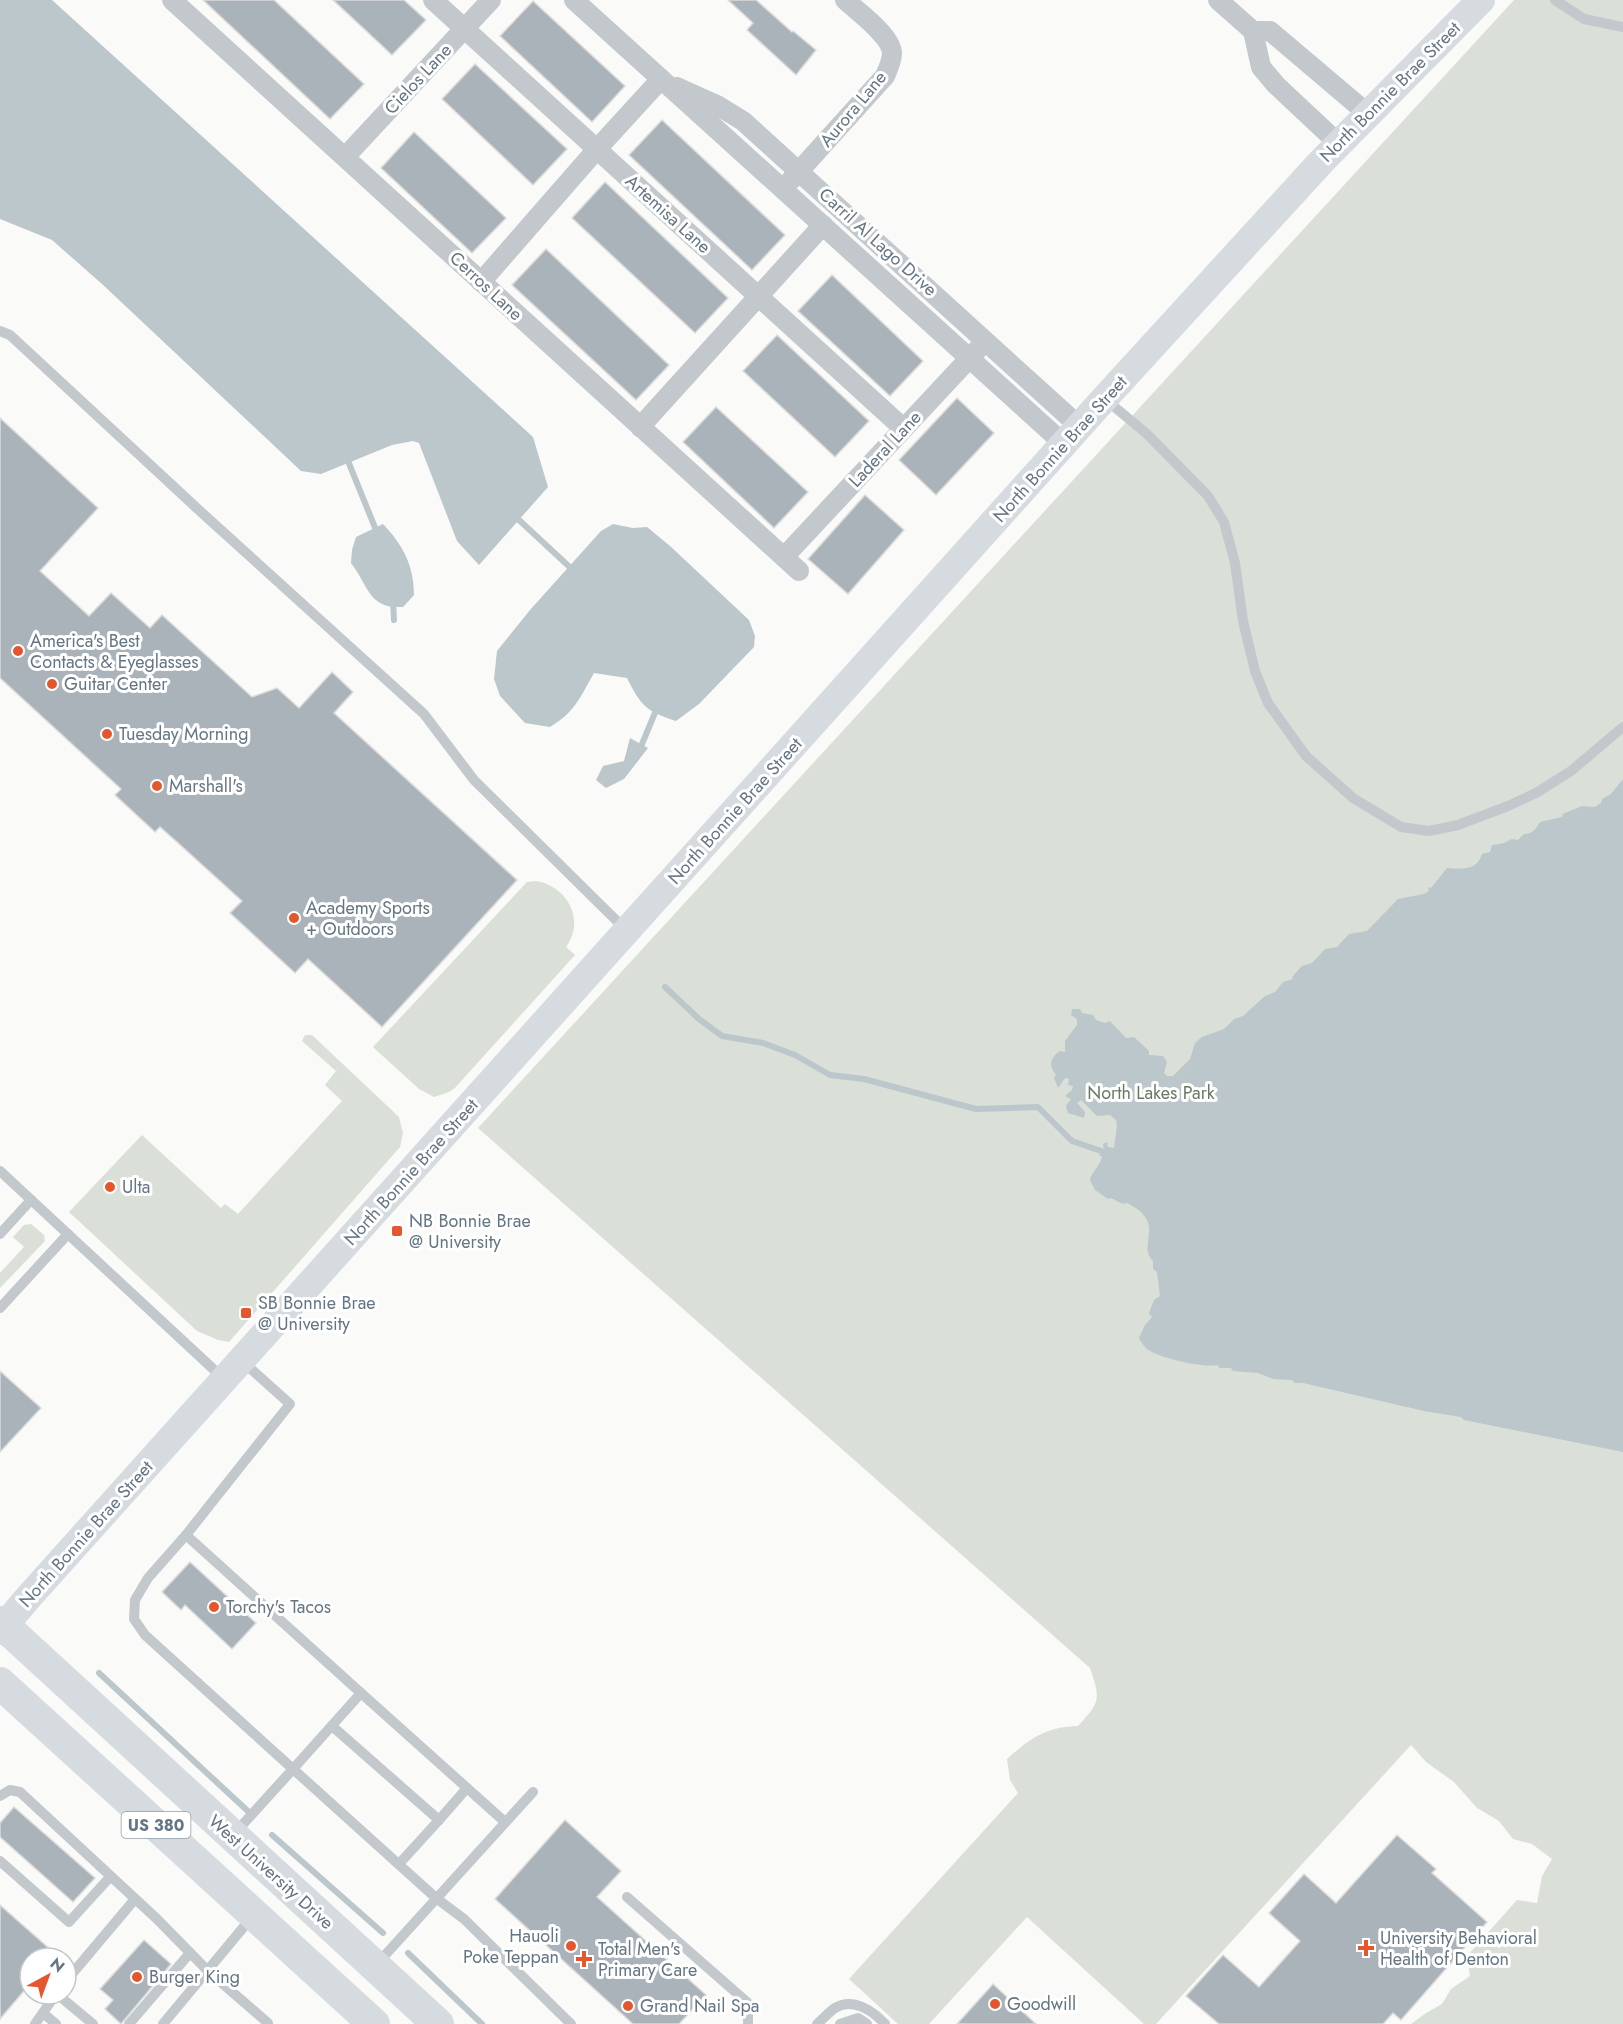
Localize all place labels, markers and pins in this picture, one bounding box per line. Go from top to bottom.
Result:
place label: America's Best Contacts & Eyeglasses [30,628,199,675]
marker: America's Best Contacts & Eyeglasses [11,644,25,658]
place label: Guitar Center [64,671,168,697]
marker: Guitar Center [45,677,59,691]
place label: Tuesday Morning [119,721,248,747]
marker: Tuesday Morning [100,727,114,741]
place label: Marshall's [169,773,243,799]
marker: Marshall's [150,779,164,793]
place label: Academy Sports + Outdoors [306,895,430,942]
marker: Academy Sports + Outdoors [287,911,301,925]
place label: Ulta [122,1174,150,1200]
marker: Ulta [103,1180,117,1194]
place label: NB Bonnie Brae @ University [409,1208,531,1255]
marker: NB Bonnie Brae @ University [390,1224,404,1238]
place label: SB Bonnie Brae @ University [258,1290,376,1337]
marker: SB Bonnie Brae @ University [239,1306,253,1320]
place label: Torchy's Tacos [226,1594,331,1620]
marker: Torchy's Tacos [207,1600,221,1614]
place label: Hauoli Poke Teppan [463,1923,559,1970]
place label: University Behavioral Health of Denton [1380,1925,1537,1972]
place label: Total Men's Primary Care [598,1936,697,1983]
marker: Hauoli Poke Teppan [564,1939,578,1953]
marker: University Behavioral Health of Denton [1357,1939,1375,1957]
marker: Total Men's Primary Care [575,1950,593,1968]
place label: Burger King [149,1964,240,1990]
marker: Burger King [130,1970,144,1984]
place label: Goodwill [1007,1991,1076,2017]
place label: Grand Nail Spa [640,1993,760,2019]
marker: Goodwill [988,1997,1002,2011]
marker: Grand Nail Spa [621,1999,635,2013]

